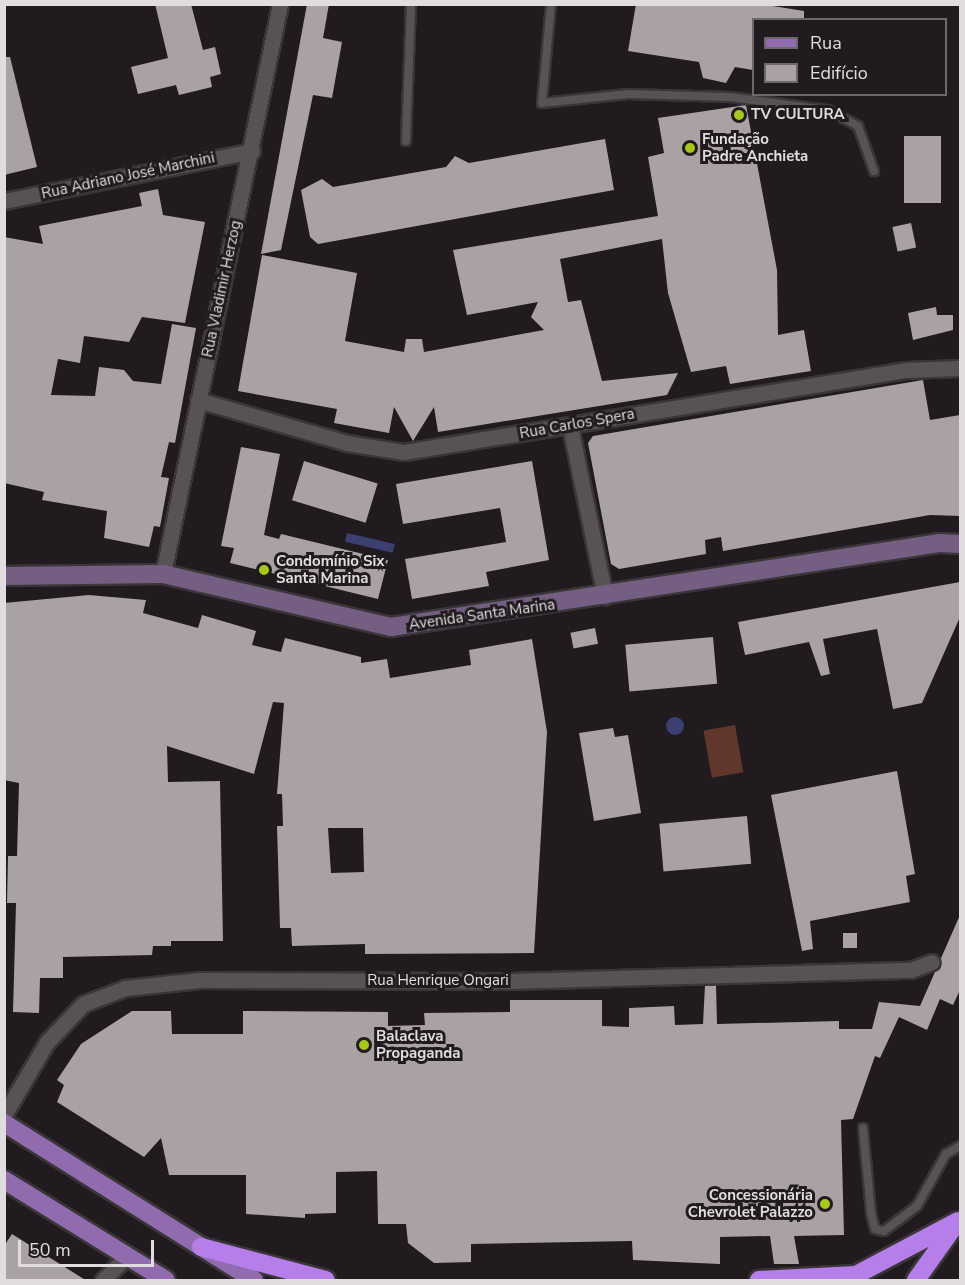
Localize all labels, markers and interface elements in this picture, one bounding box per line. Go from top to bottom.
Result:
legend [752,18,947,96]
text: Rua [810,31,842,55]
text: Edifício [810,61,868,85]
place label: TV CULTURA [751,106,845,124]
marker: TV CULTURA [732,108,746,122]
place label: Fundação Padre Anchieta [702,130,808,165]
marker: Fundação Padre Anchieta [683,141,697,155]
street label: Rua Adriano José Marchini [40,149,216,203]
street label: Rua Vladimir Herzog [199,219,245,359]
street label: Rua Carlos Spera [518,405,636,443]
place label: Condomínio Six Santa Marina [276,552,384,587]
marker: Condomínio Six Santa Marina [257,563,271,577]
street label: Avenida Santa Marina [408,596,556,634]
street label: Rua Henrique Ongari [367,972,509,990]
place label: Balaclava Propaganda [376,1027,460,1062]
marker: Balaclava Propaganda [357,1038,371,1052]
place label: Concessionária Chevrolet Palazzo [688,1186,813,1221]
marker: Concessionária Chevrolet Palazzo [818,1197,832,1211]
scale bar [21,1228,158,1266]
text: 50 m [29,1238,71,1262]

